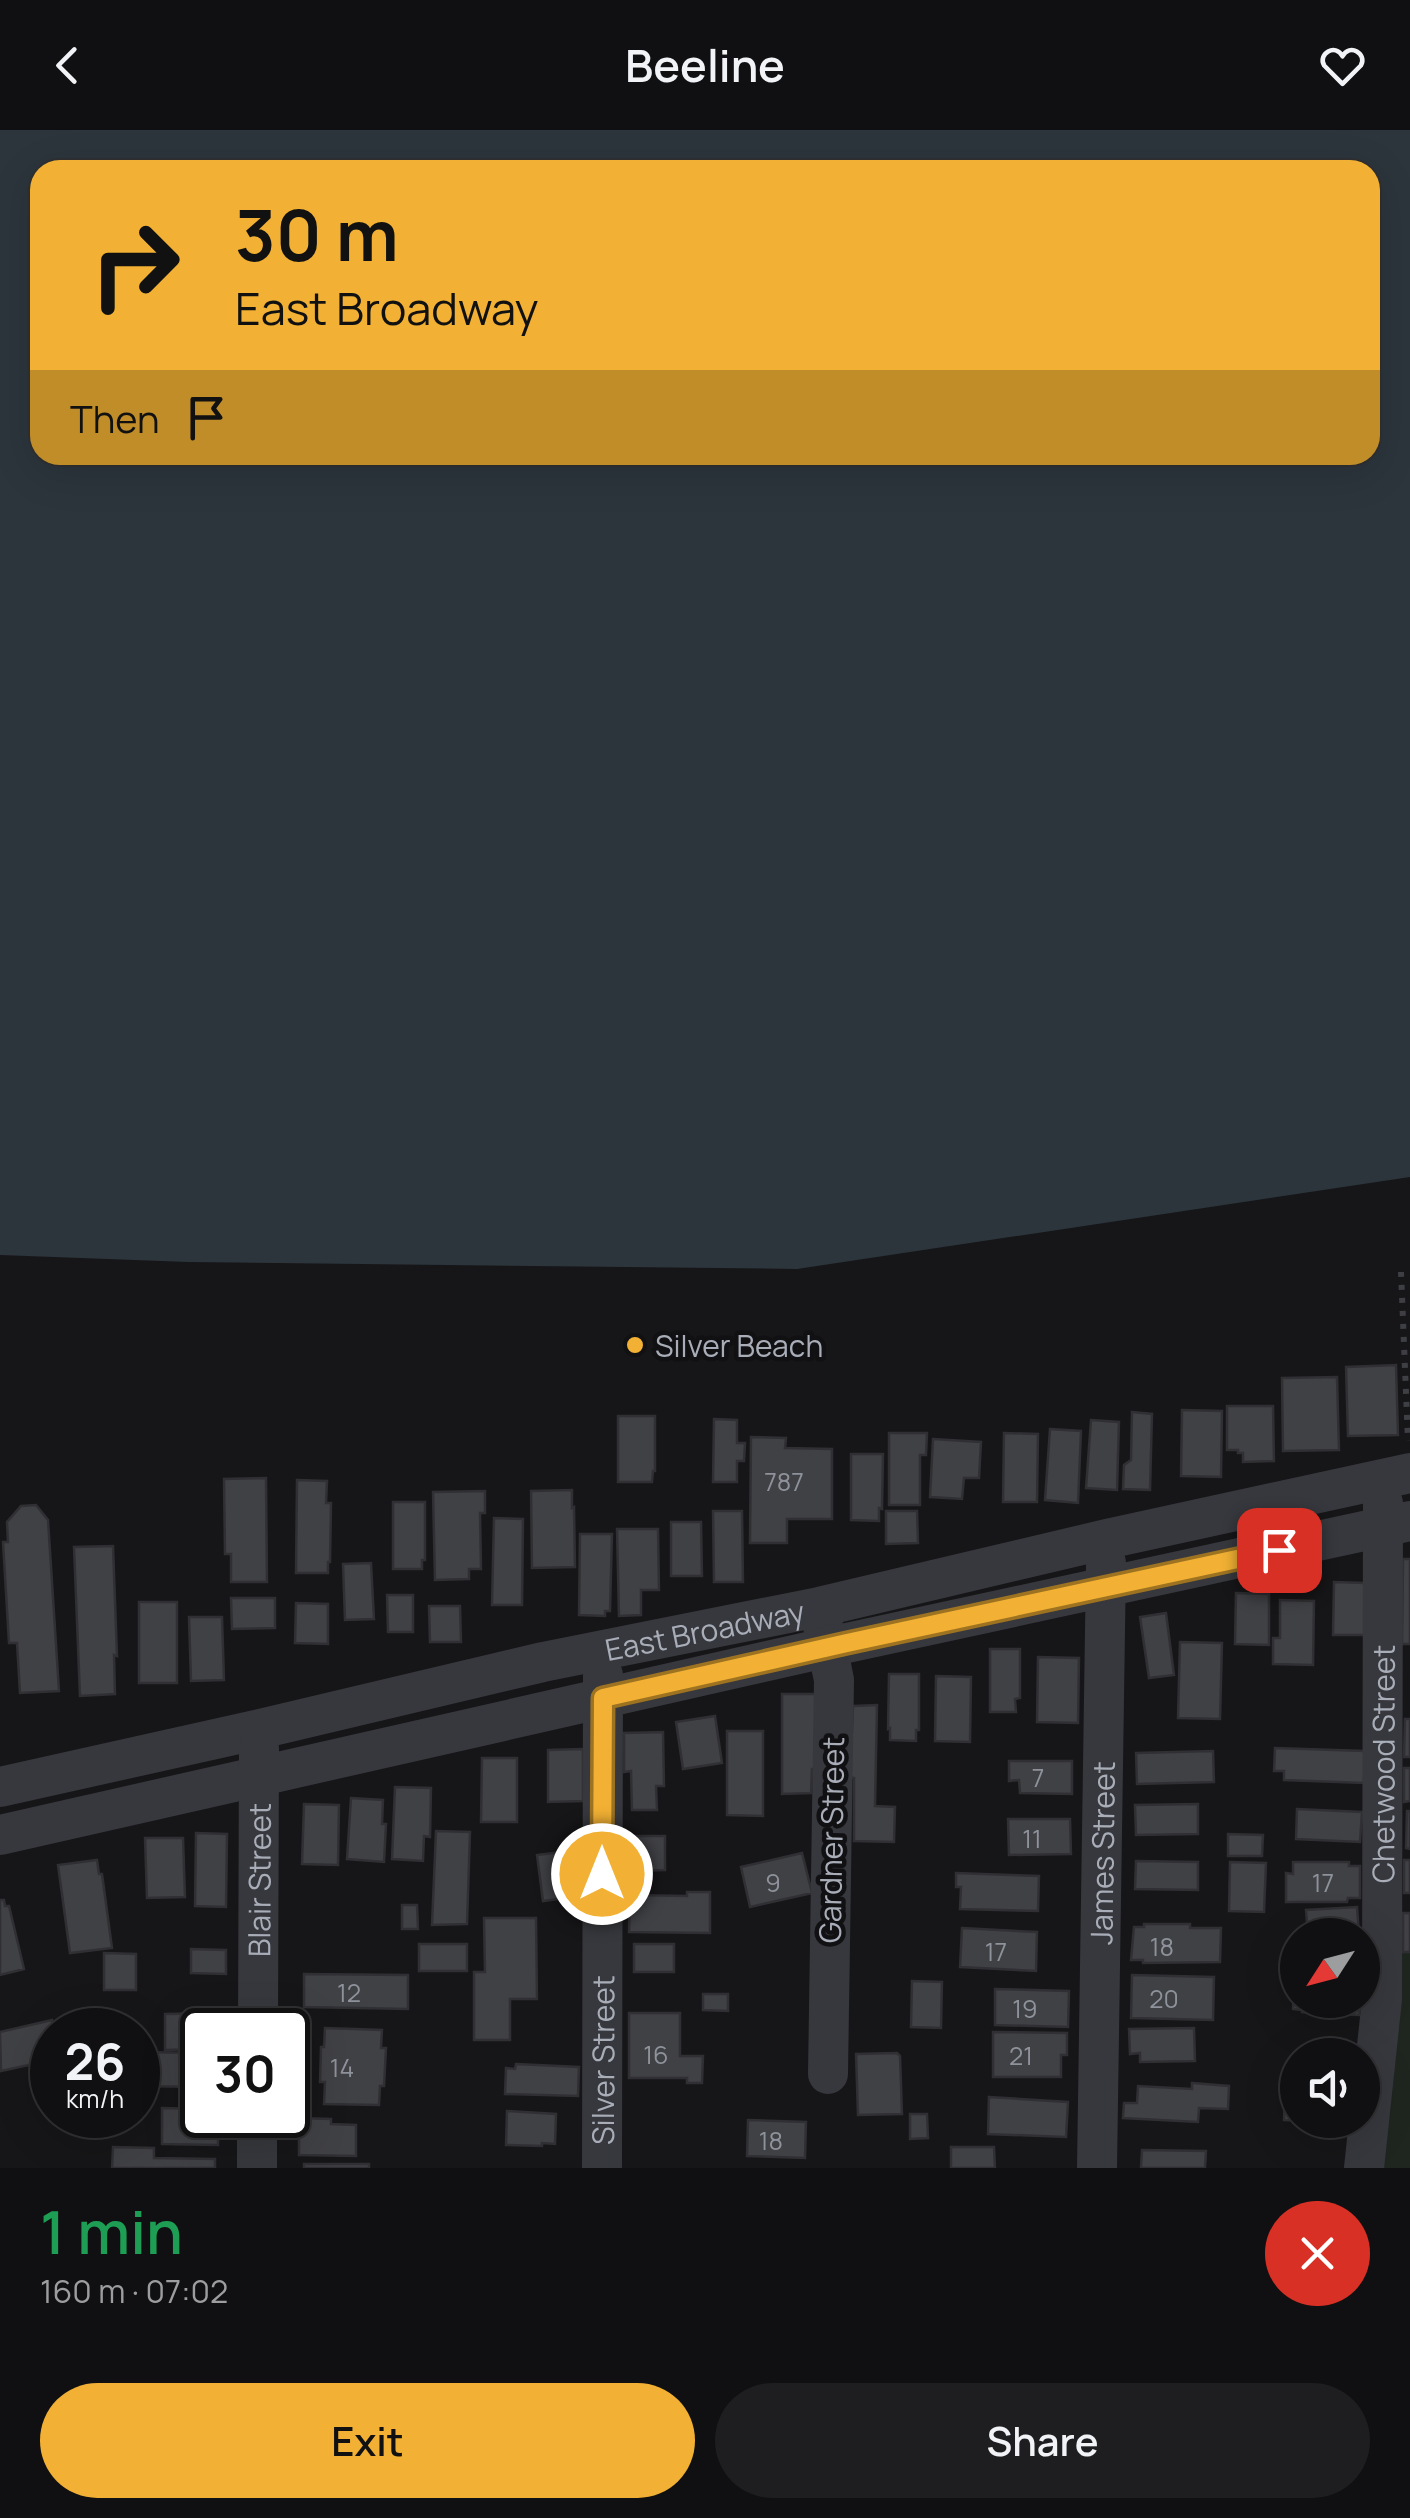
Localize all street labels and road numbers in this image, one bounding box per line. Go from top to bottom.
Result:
street label: East Broadway [601,1590,808,1670]
street label: Chetwood Street [1362,1645,1403,1883]
street label: Gardner Street [809,1737,853,1943]
street label: James Street [1080,1761,1124,1945]
street label: Blair Street [238,1803,279,1957]
street label: Silver Street [582,1975,623,2145]

